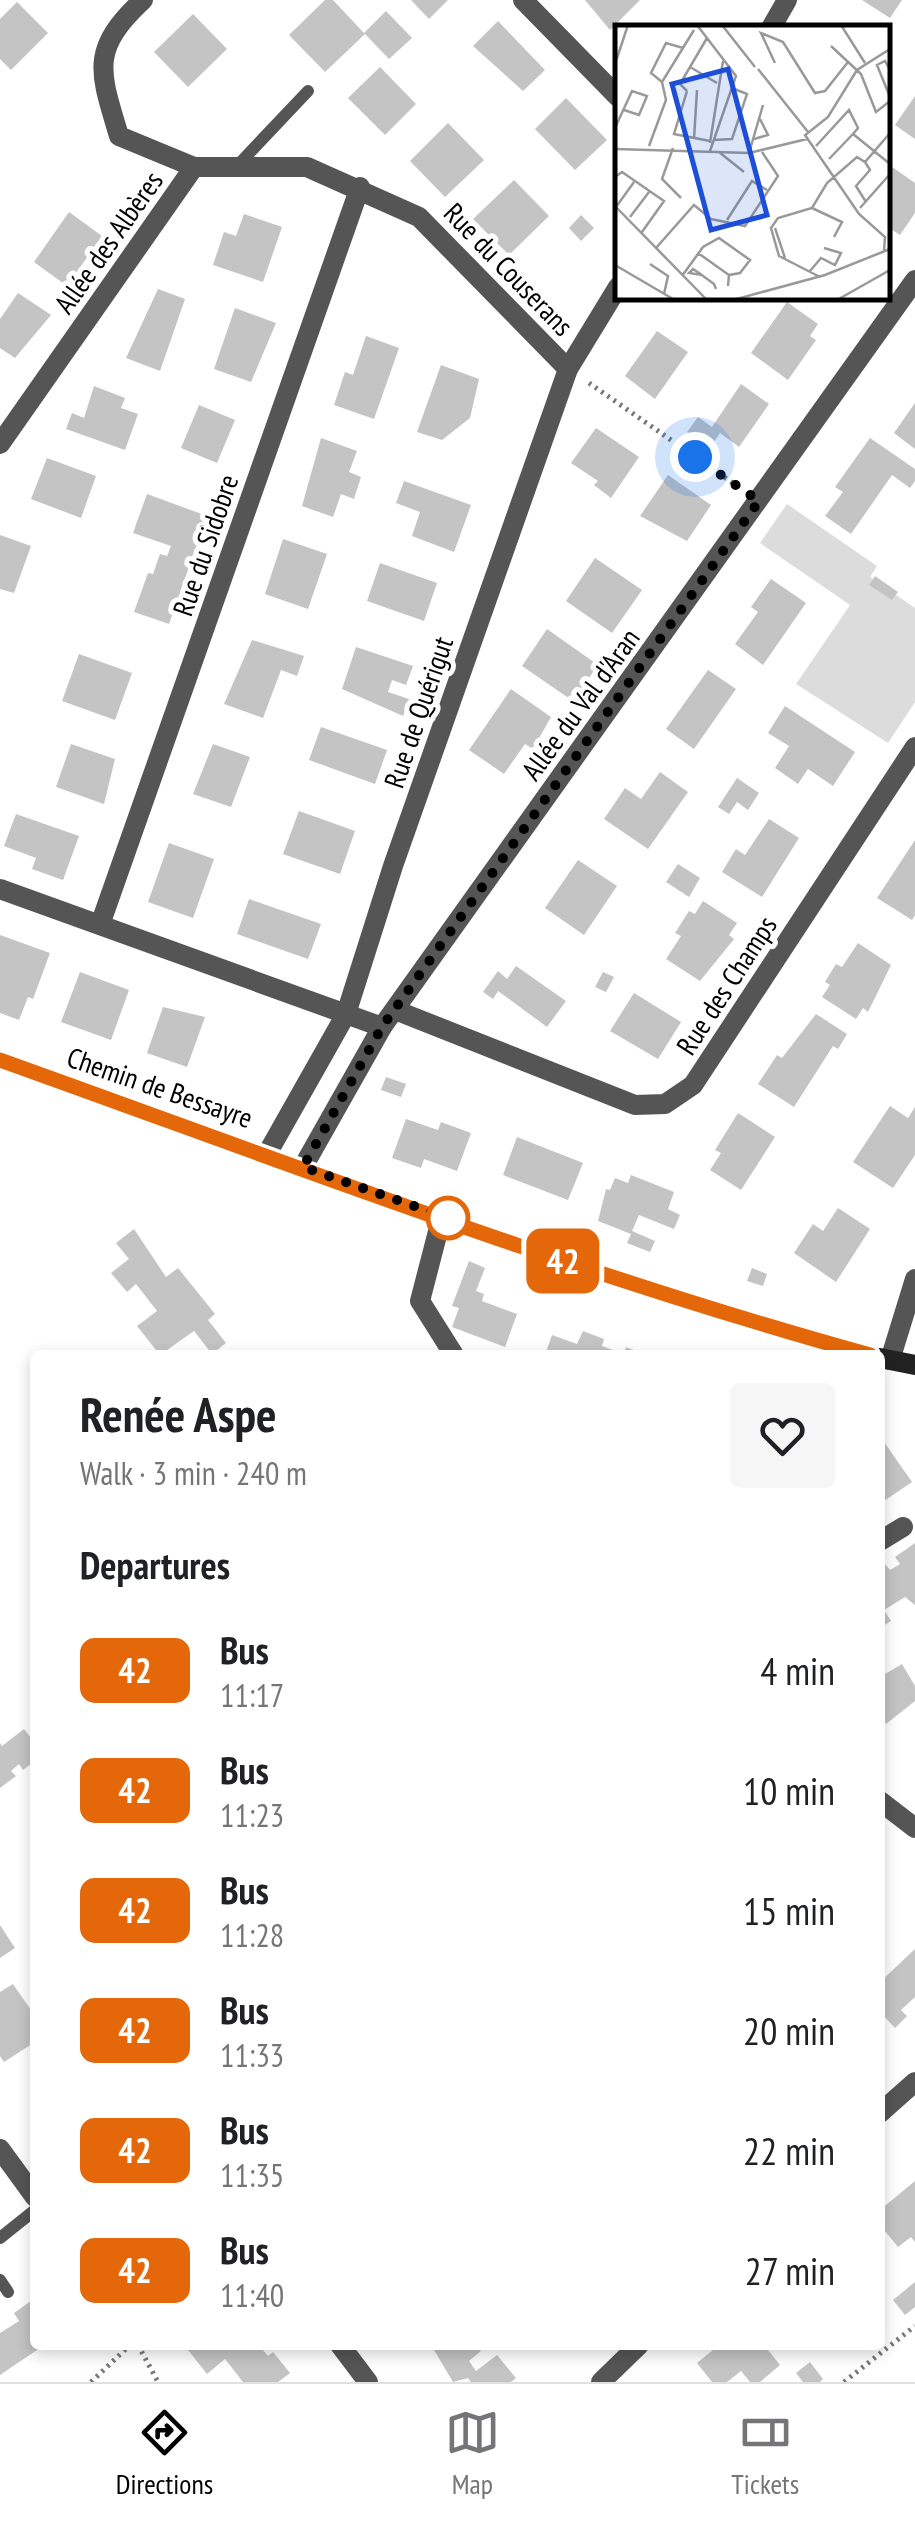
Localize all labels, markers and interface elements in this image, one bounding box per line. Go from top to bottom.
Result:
inset map [615,25,890,300]
street label: Allée des Albères [45,164,171,320]
street label: Rue du Couserans [436,195,582,343]
your location [670,432,720,482]
street label: Rue du Sidobre [164,469,246,621]
street label: Allée du Val d'Aran [512,621,648,787]
street label: Rue de Quérigut [375,631,461,792]
street label: Rue des Champs [667,908,785,1062]
street label: Chemin de Bessayre [62,1038,258,1136]
unlabelled marker [427,1197,469,1239]
line badge: 42 [518,1228,608,1294]
text: 42 [546,1238,580,1284]
text: Renée Aspe [80,1383,276,1445]
button: heart [730,1383,835,1488]
text: Walk · 3 min · 240 m [80,1452,307,1494]
text: Departures [80,1540,230,1589]
text: Bus [220,1625,269,1674]
text: 4 min [760,1646,835,1695]
text: 42 [118,1647,152,1693]
text: 11:17 [220,1674,284,1716]
text: Bus [220,1745,269,1794]
text: 10 min [743,1766,835,1815]
text: 42 [118,1767,152,1813]
text: 11:23 [220,1794,284,1836]
text: Bus [220,1865,269,1914]
text: 15 min [743,1886,835,1935]
text: 42 [118,1887,152,1933]
text: 11:28 [220,1914,284,1956]
text: Bus [220,1985,269,2034]
text: 20 min [743,2006,835,2055]
text: 42 [118,2007,152,2053]
text: 11:33 [220,2034,284,2076]
text: Bus [220,2105,269,2154]
text: 22 min [743,2126,835,2175]
text: 42 [118,2127,152,2173]
text: 11:35 [220,2154,284,2196]
text: Bus [220,2225,269,2274]
text: 27 min [745,2246,835,2295]
text: 42 [118,2247,152,2293]
text: 11:40 [220,2274,284,2316]
tab: Directions [116,2405,213,2502]
tab: Map [445,2405,500,2502]
tab: Tickets [731,2405,799,2502]

